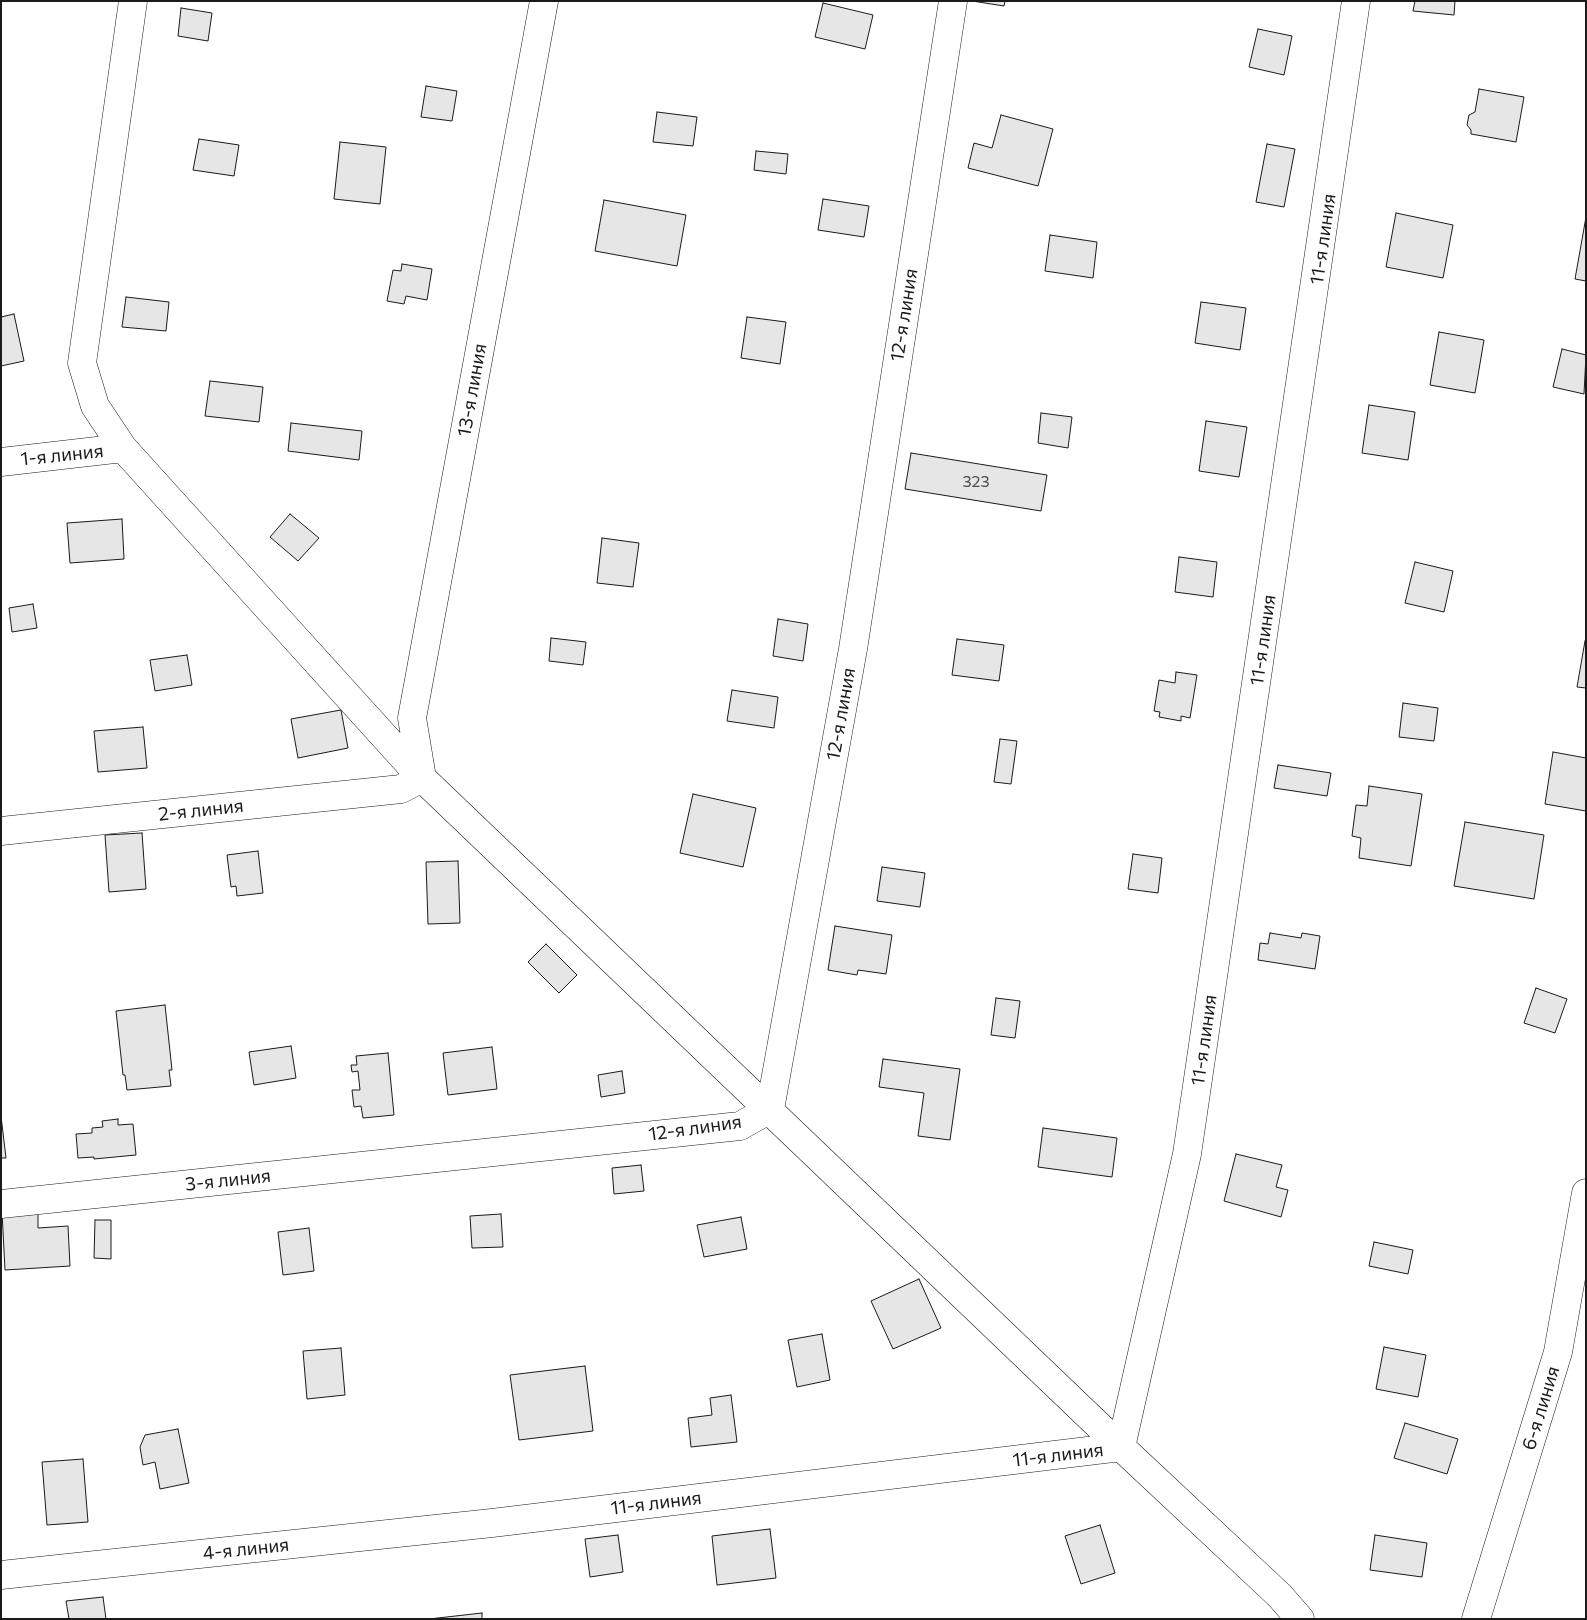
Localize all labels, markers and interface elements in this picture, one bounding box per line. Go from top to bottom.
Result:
street label: 11-я линия [1305,192,1341,286]
street label: 12-я линия [885,267,923,363]
street label: 13-я линия [453,342,491,438]
street label: 1-я линия [19,439,105,471]
house number: 323 [962,472,990,492]
street label: 11-я линия [1245,593,1281,687]
street label: 12-я линия [822,666,860,762]
street label: 2-я линия [157,794,245,826]
street label: 11-я линия [1186,993,1222,1087]
street label: 12-я линия [647,1110,743,1146]
street label: 3-я линия [184,1164,272,1196]
street label: 6-я линия [1517,1363,1565,1453]
street label: 11-я линия [1011,1438,1105,1472]
street label: 11-я линия [609,1486,703,1520]
street label: 4-я линия [202,1533,290,1565]

